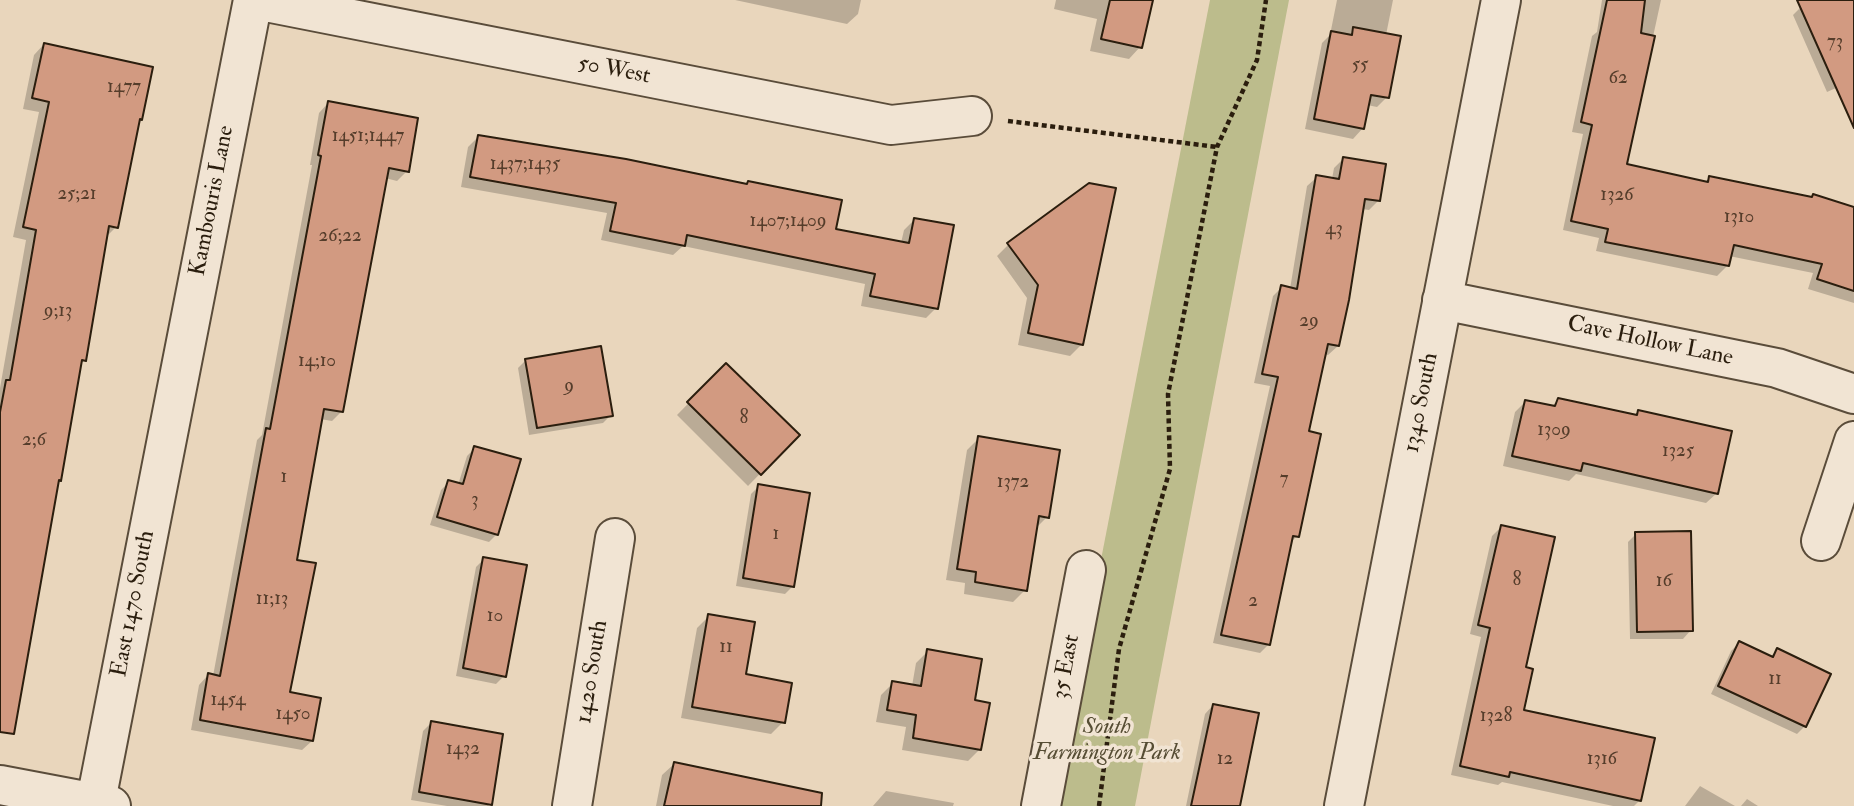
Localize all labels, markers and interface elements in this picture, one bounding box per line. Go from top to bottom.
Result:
house number: 73 [1827,32,1843,54]
street label: 50 West [576,51,652,91]
house number: 55 [1352,55,1368,77]
house number: 62 [1608,68,1628,90]
house number: 1477 [107,77,141,99]
street label: Kambouris Lane [185,124,241,278]
house number: 1451;1447 [332,126,404,148]
house number: 1437;1435 [490,154,560,176]
house number: 25;21 [57,184,97,206]
house number: 1326 [1600,185,1634,207]
house number: 1310 [1724,207,1754,229]
house number: 1407;1409 [750,211,826,233]
house number: 43 [1325,219,1343,241]
house number: 26;22 [318,226,362,248]
house number: 9;13 [44,301,72,323]
house number: 29 [1299,311,1319,333]
street label: Cave Hollow Lane [1565,311,1735,373]
house number: 14;10 [298,351,336,373]
street label: 1340 South [1399,351,1445,455]
house number: 9 [564,376,574,398]
house number: 8 [740,408,748,430]
house number: 1309 [1537,420,1571,442]
house number: 2;6 [22,430,46,452]
house number: 1325 [1662,441,1694,463]
house number: 1 [281,467,287,489]
house number: 7 [1280,469,1288,491]
house number: 1372 [997,472,1029,494]
house number: 3 [471,490,479,512]
house number: 1 [773,524,779,546]
street label: East 1470 South [106,528,162,680]
house number: 8 [1513,570,1521,592]
house number: 16 [1656,571,1672,593]
house number: 11;13 [256,589,288,611]
house number: 2 [1248,591,1258,613]
house number: 10 [487,606,503,628]
street label: 1420 South [571,618,615,726]
street label: 35 East [1047,632,1087,702]
house number: 11 [719,637,733,659]
house number: 11 [1768,669,1782,691]
house number: 1454 [210,690,246,712]
house number: 1450 [276,704,310,726]
house number: 1328 [1480,706,1512,728]
park label: South Farmington Park [1033,714,1181,768]
house number: 1432 [446,739,480,761]
house number: 12 [1217,749,1233,771]
house number: 1316 [1587,749,1617,771]

